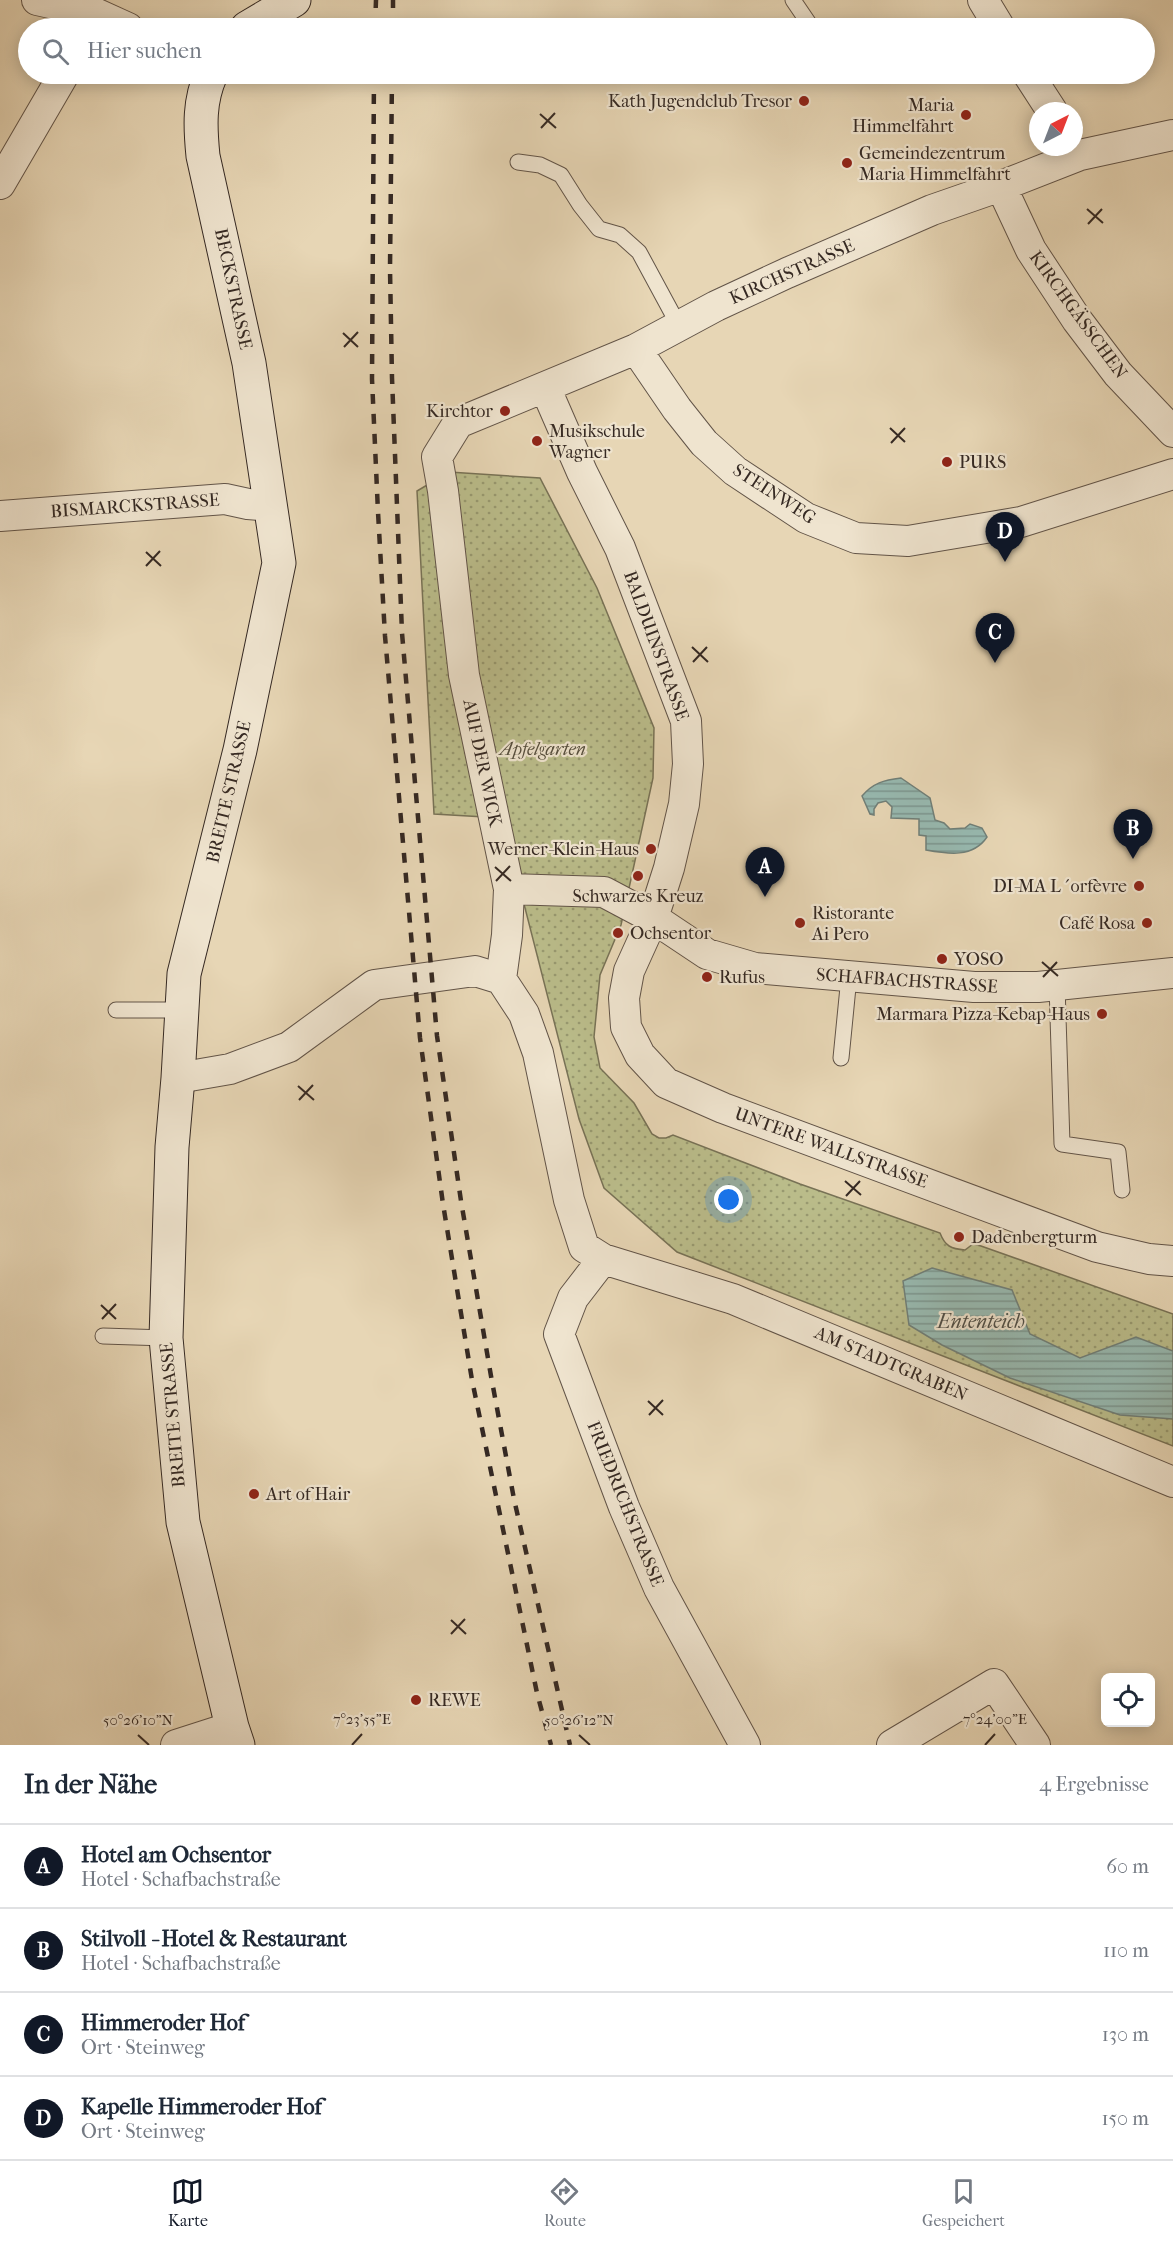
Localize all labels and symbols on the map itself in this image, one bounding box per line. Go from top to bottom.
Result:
place label: Kath Jugendclub Tresor [608,91,792,112]
marker: Kath Jugendclub Tresor [797,94,811,108]
place label: Maria Himmelfahrt [852,95,955,137]
north arrow [1029,102,1083,156]
marker: Maria Himmelfahrt [959,108,973,122]
place label: Gemeindezentrum Maria Himmelfahrt [859,143,1011,185]
marker: Gemeindezentrum Maria Himmelfahrt [840,156,854,170]
street label: BECKSTRASSE [210,226,256,352]
street label: KIRCHSTRASSE [726,235,858,309]
street label: KIRCHGÄSSCHEN [1025,246,1132,383]
place label: Kirchtor [426,401,493,422]
marker: Kirchtor [498,404,512,418]
place label: Musikschule Wagner [548,421,645,463]
marker: Musikschule Wagner [530,434,544,448]
place label: PURS [959,452,1006,473]
marker: PURS [940,455,954,469]
street label: STEINWEG [729,459,820,529]
street label: BISMARCKSTRASSE [50,490,220,522]
pin: D [986,512,1024,562]
street label: BALDUINSTRASSE [619,568,693,724]
pin: C [976,614,1014,663]
street label: AUF DER WICK [458,696,506,830]
street label: BREITE STRASSE [202,719,256,865]
park label: Apfelgarten [498,739,586,760]
pin: B [1114,810,1152,859]
place label: Werner-Klein-Haus [487,839,639,860]
marker: Werner-Klein-Haus [644,842,658,856]
pin: A [746,848,784,897]
marker: Schwarzes Kreuz [631,869,645,883]
place label: DI-MA L´orfèvre [993,876,1127,897]
marker: DI-MA L´orfèvre [1132,879,1146,893]
place label: Schwarzes Kreuz [572,886,704,907]
place label: Ristorante Ai Pero [811,903,894,945]
place label: Café Rosa [1059,913,1136,934]
marker: Ristorante Ai Pero [793,916,807,930]
marker: Café Rosa [1140,916,1154,930]
place label: Ochsentor [630,923,712,944]
marker: Ochsentor [611,926,625,940]
place label: YOSO [953,949,1004,970]
marker: YOSO [935,952,949,966]
street label: SCHAFBACHSTRASSE [815,964,999,998]
place label: Rufus [719,967,765,988]
marker: Rufus [700,970,714,984]
place label: Marmara Pizza-Kebap-Haus [876,1004,1090,1025]
marker: Marmara Pizza-Kebap-Haus [1095,1007,1109,1021]
street label: UNTERE WALLSTRASSE [731,1103,931,1193]
your location [714,1185,743,1214]
place label: Dadenbergturm [971,1227,1097,1248]
marker: Dadenbergturm [952,1230,966,1244]
water label: Ententeich [936,1310,1025,1333]
street label: AM STADTGRABEN [810,1322,971,1406]
street label: BREITE STRASSE [156,1342,190,1488]
street label: FRIEDRICHSTRASSE [582,1418,668,1590]
place label: Art of Hair [265,1484,350,1505]
marker: Art of Hair [247,1487,261,1501]
place label: REWE [428,1690,481,1711]
marker: REWE [409,1693,423,1707]
text: 7°23'55"E [333,1710,391,1728]
text: 7°24'00"E [963,1710,1027,1728]
text: 50°26'10"N [103,1711,174,1729]
text: 50°26'12"N [544,1711,614,1729]

